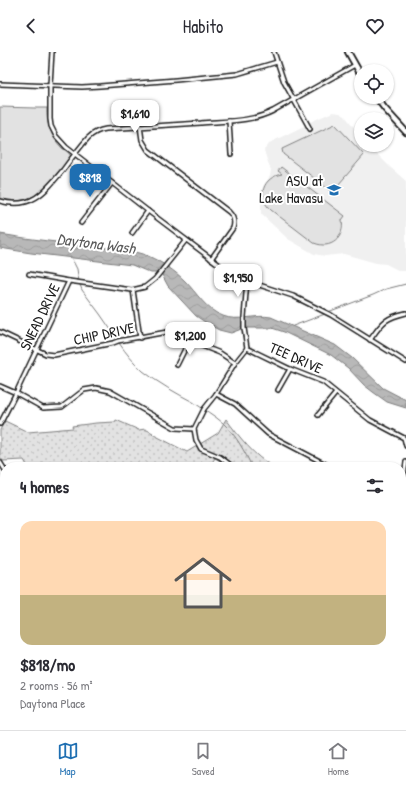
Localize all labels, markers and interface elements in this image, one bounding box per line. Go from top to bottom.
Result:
text: Habito [183,14,223,39]
icon: back [20,15,42,37]
icon: heart [364,15,386,37]
map controls [354,64,394,152]
button: locate [354,64,394,104]
pin: $1,610 [102,100,168,134]
text: $1,610 [120,104,150,122]
button: layers [354,112,394,152]
pin: $818 [66,164,114,198]
text: $818 [79,168,101,186]
place label: ASU at Lake Havasu [259,170,324,208]
school or university icon: ASU at Lake Havasu [326,182,342,198]
water label: Daytona Wash [56,227,138,259]
pin: $1,950 [205,264,271,298]
text: $1,950 [223,268,253,286]
street label: SNEAD DRIVE [14,280,65,354]
street label: CHIP DRIVE [71,317,137,350]
pin: $1,200 [157,322,223,356]
text: $1,200 [174,326,206,344]
street label: TEE DRIVE [266,337,326,379]
text: 4 homes [20,475,69,498]
icon: filters [364,475,386,497]
icon: home [167,547,239,619]
text: $818/mo [20,653,75,676]
text: 2 rooms · 56 m² [20,676,93,694]
text: Daytona Place [20,694,85,712]
tab: Map [57,740,79,778]
tab: Saved [192,740,214,778]
tab: Home [327,740,349,778]

